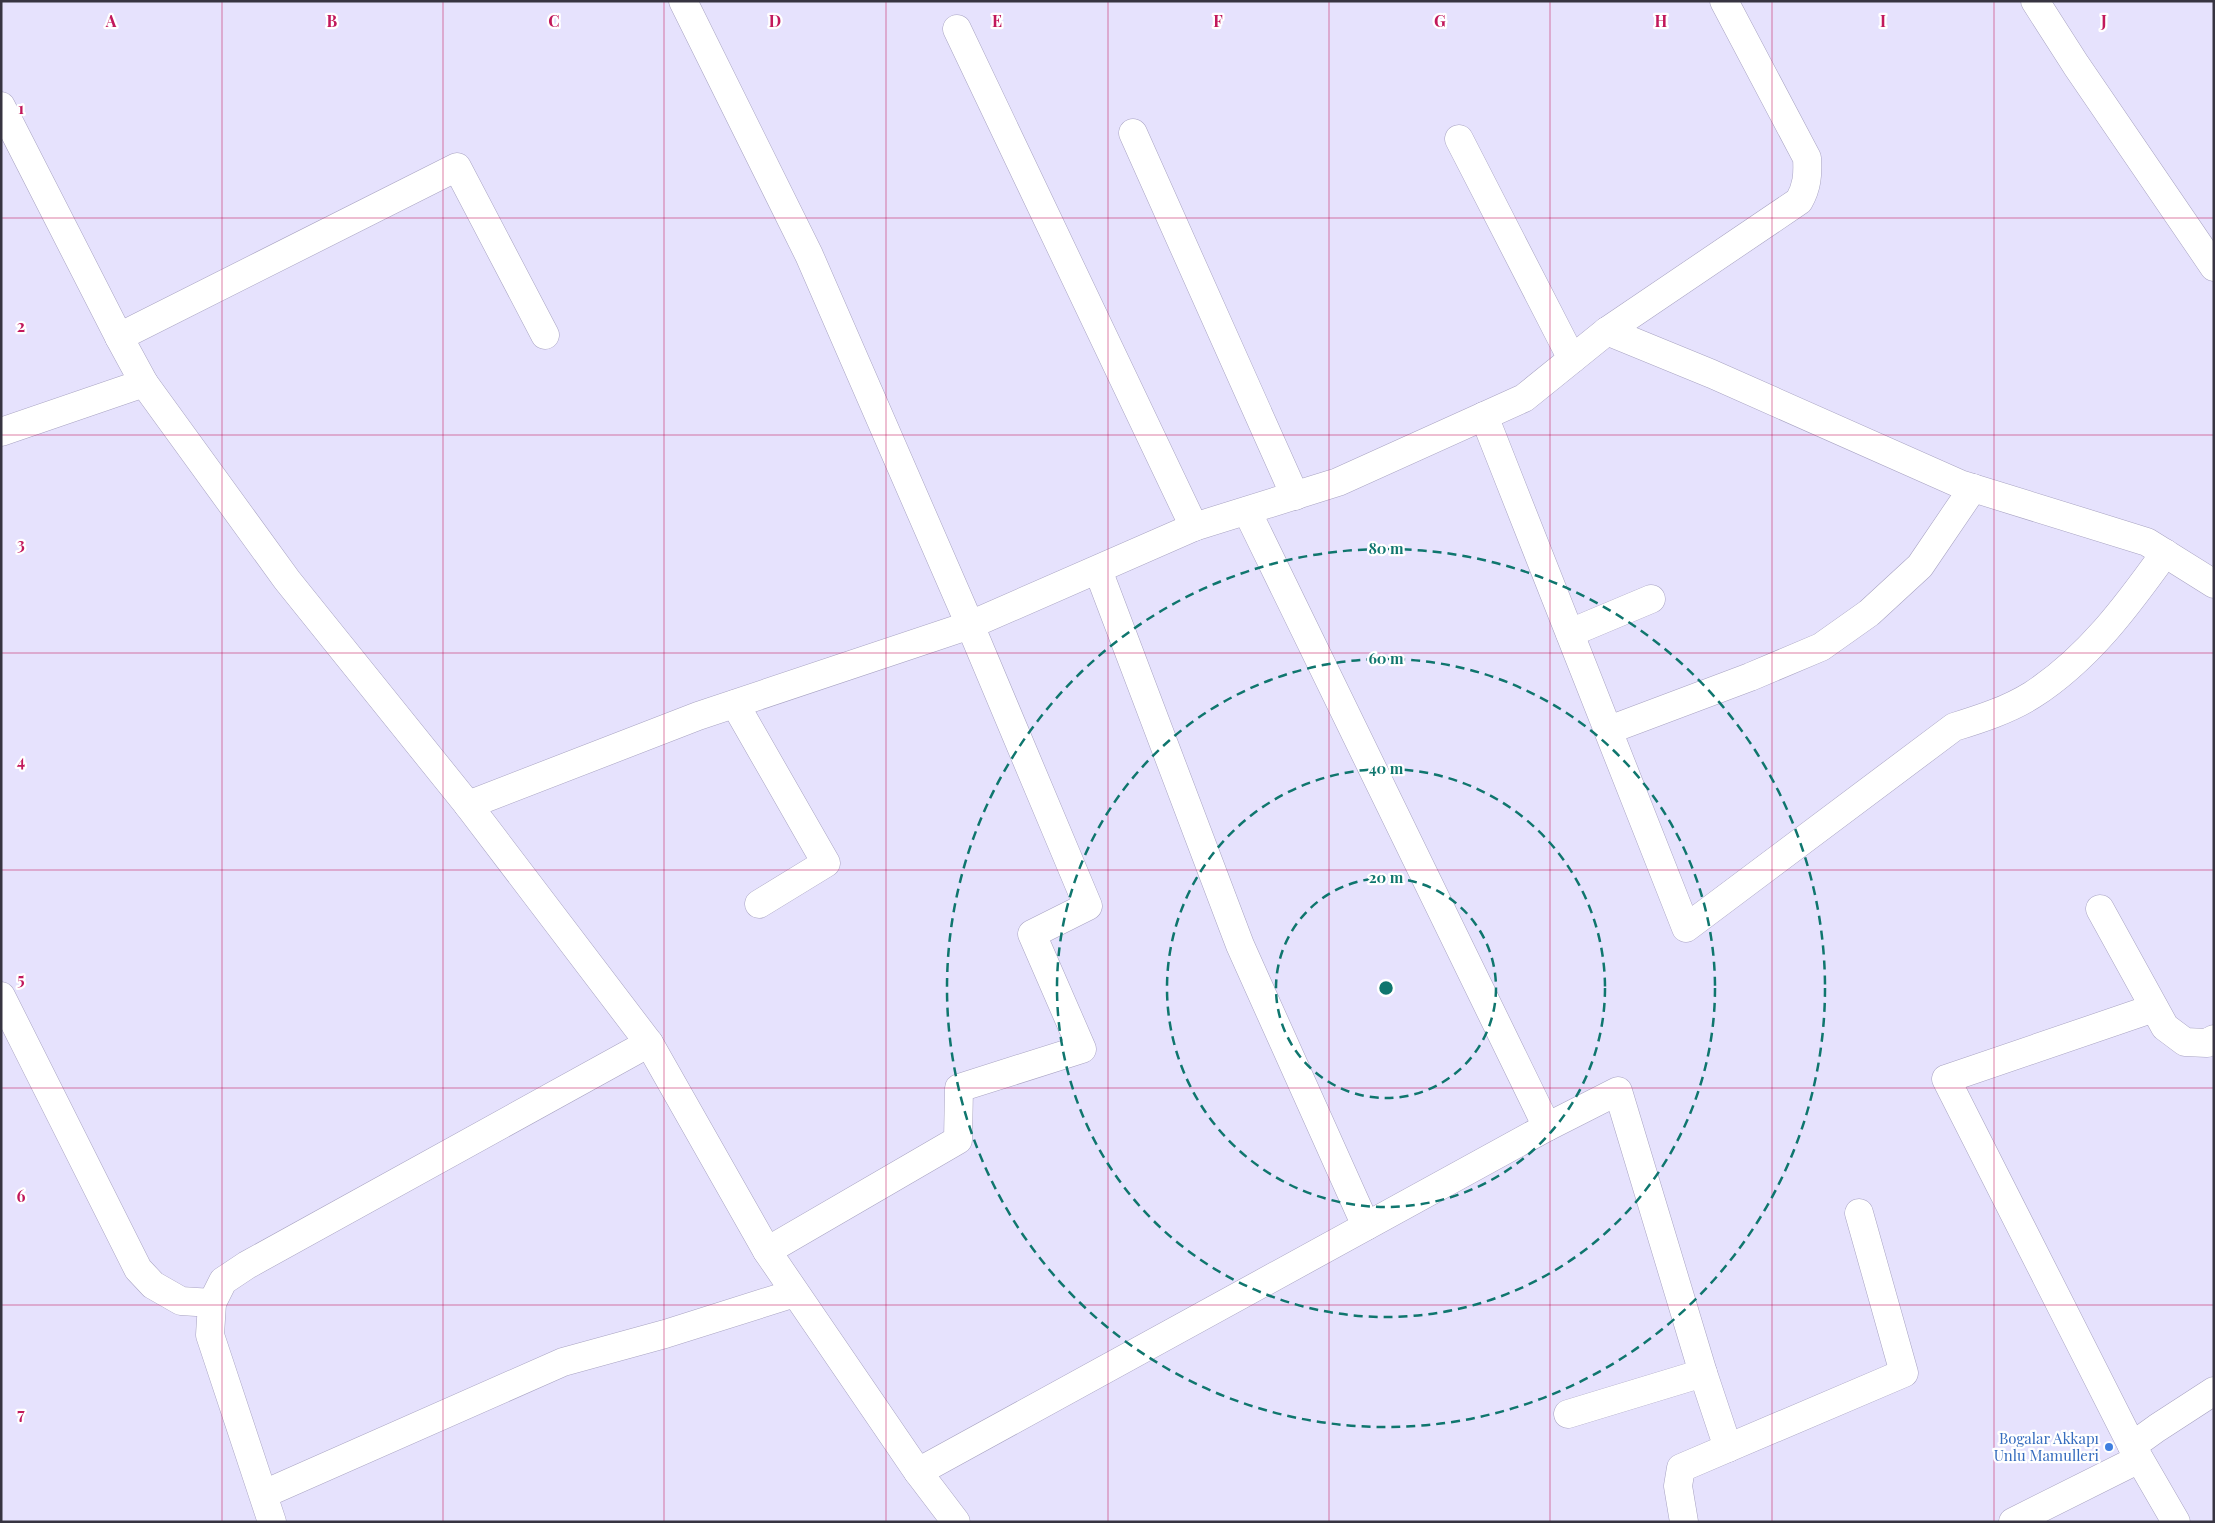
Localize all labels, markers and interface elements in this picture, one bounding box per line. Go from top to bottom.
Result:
text: A [105,10,117,31]
text: B [327,10,338,31]
text: C [548,10,560,31]
text: D [769,10,781,31]
text: E [992,10,1002,31]
text: F [1213,10,1223,31]
text: G [1434,10,1446,31]
text: H [1655,10,1668,31]
text: I [1880,10,1886,31]
text: J [2100,10,2107,31]
text: 1 [18,97,24,118]
text: 2 [17,315,25,336]
text: 3 [17,533,25,554]
text: 80 m [1368,538,1404,558]
text: 60 m [1368,648,1404,668]
text: 4 [17,750,25,771]
text: 40 m [1369,758,1404,778]
text: 20 m [1369,867,1404,887]
text: 5 [17,968,25,989]
centre of rings [1377,979,1395,997]
text: 6 [17,1185,26,1206]
text: 7 [17,1403,25,1424]
place label: Bogalar Akkapı Unlu Mamulleri [1994,1428,2100,1465]
marker: Bogalar Akkapı Unlu Mamulleri [2103,1441,2115,1453]

